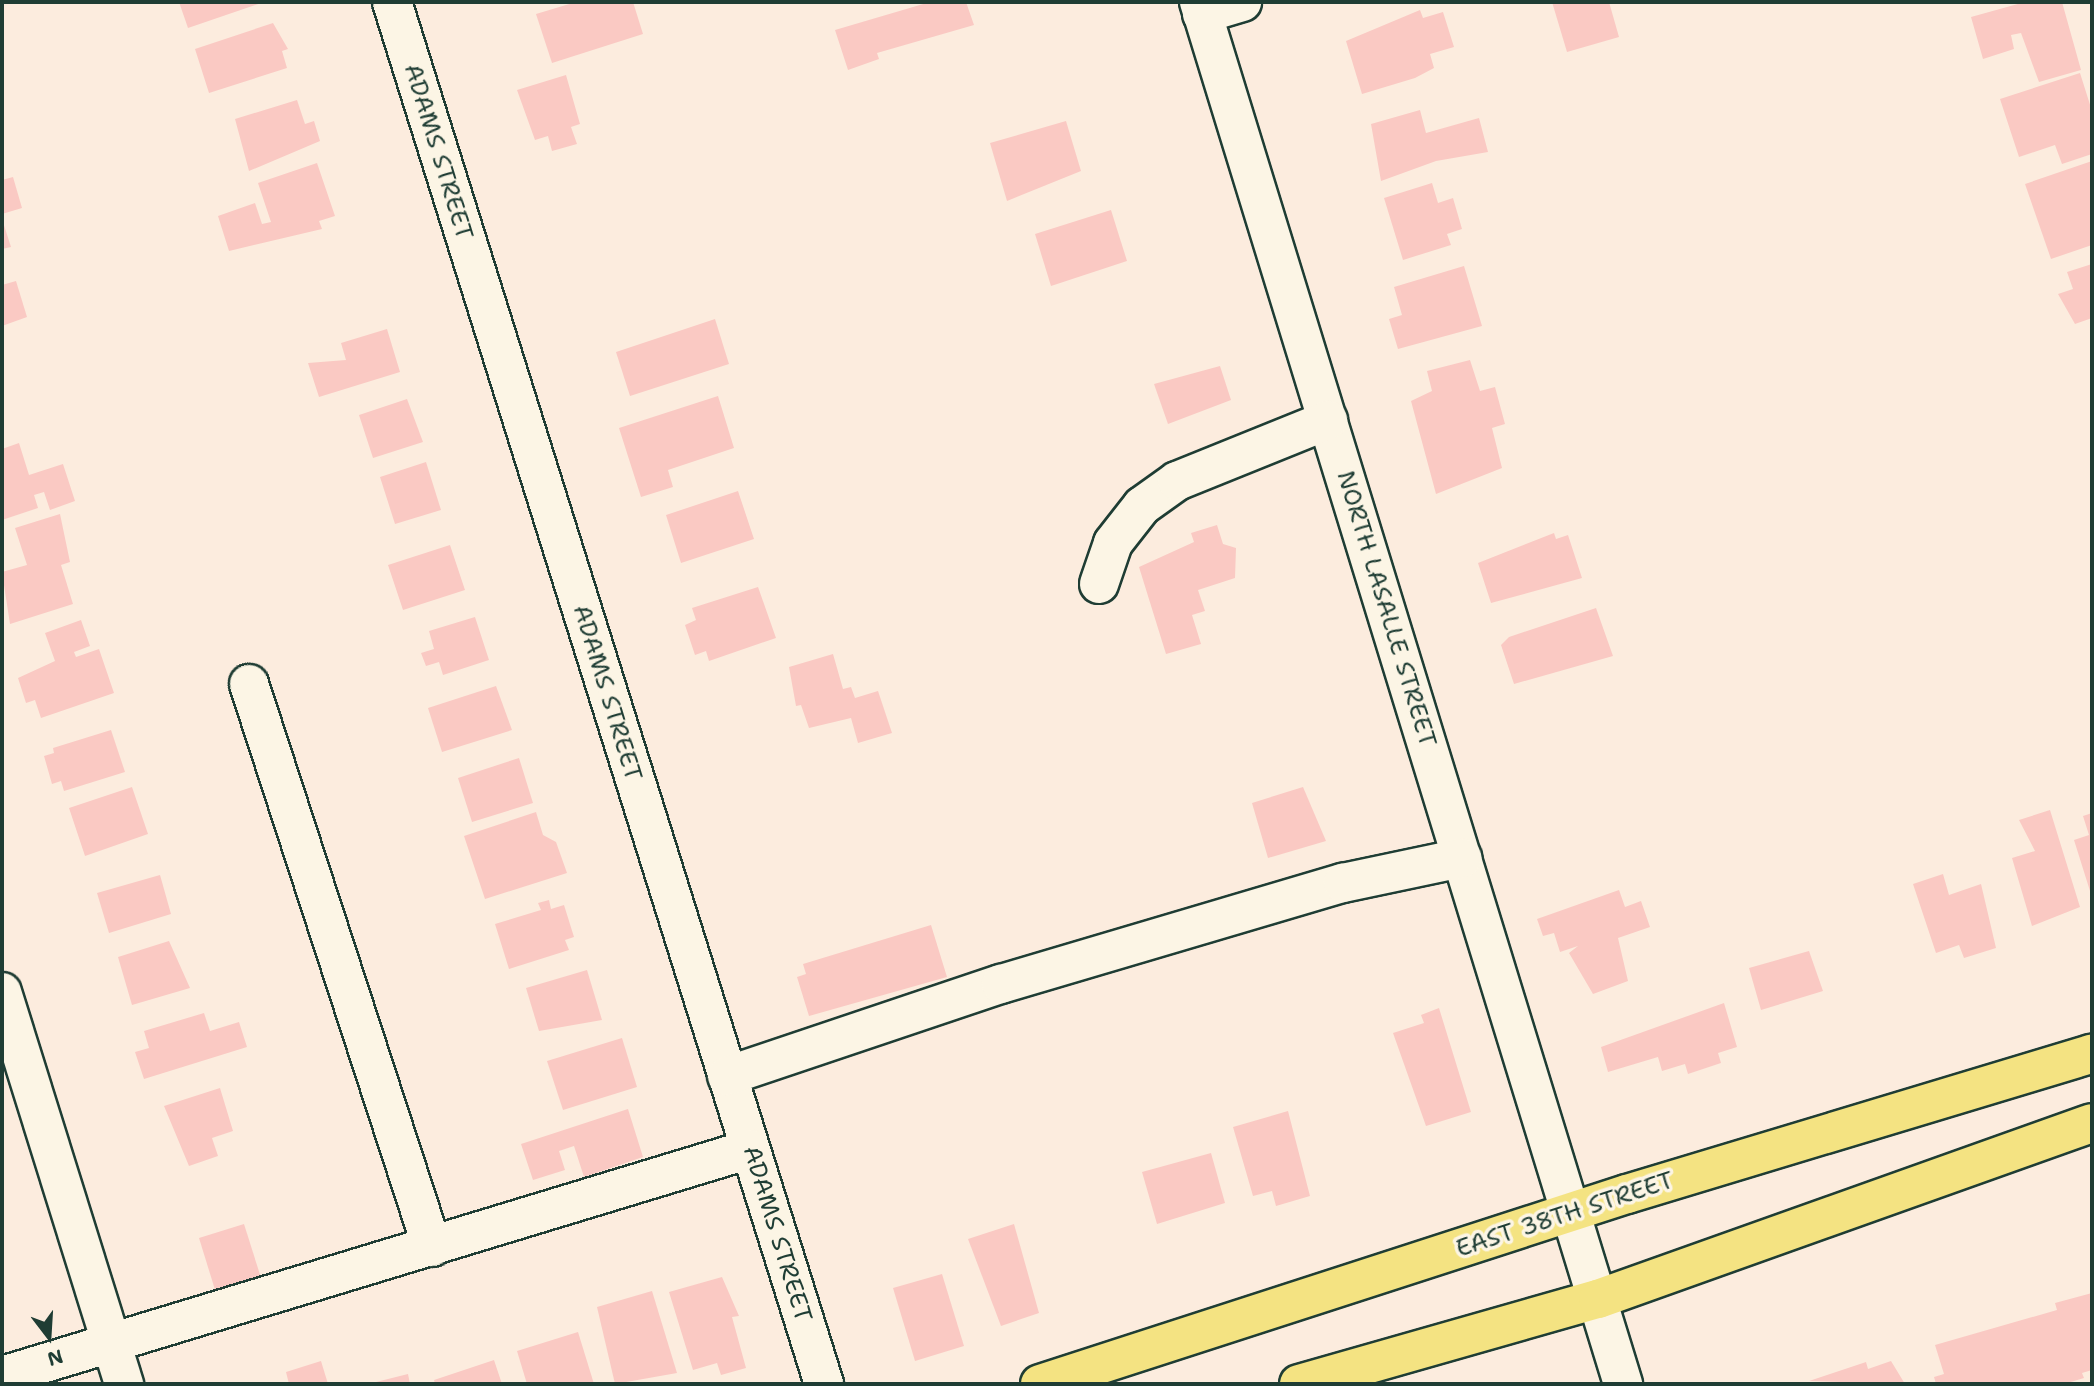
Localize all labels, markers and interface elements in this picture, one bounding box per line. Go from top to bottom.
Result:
street label: ADAMS STREET [398,60,478,244]
street label: NORTH LASALLE STREET [1330,467,1442,751]
street label: ADAMS STREET [567,601,647,785]
street label: ADAMS STREET [737,1142,817,1326]
street label: EAST 38TH STREET [1453,1166,1677,1264]
north arrow [14,1302,84,1372]
text: N [44,1343,66,1372]

